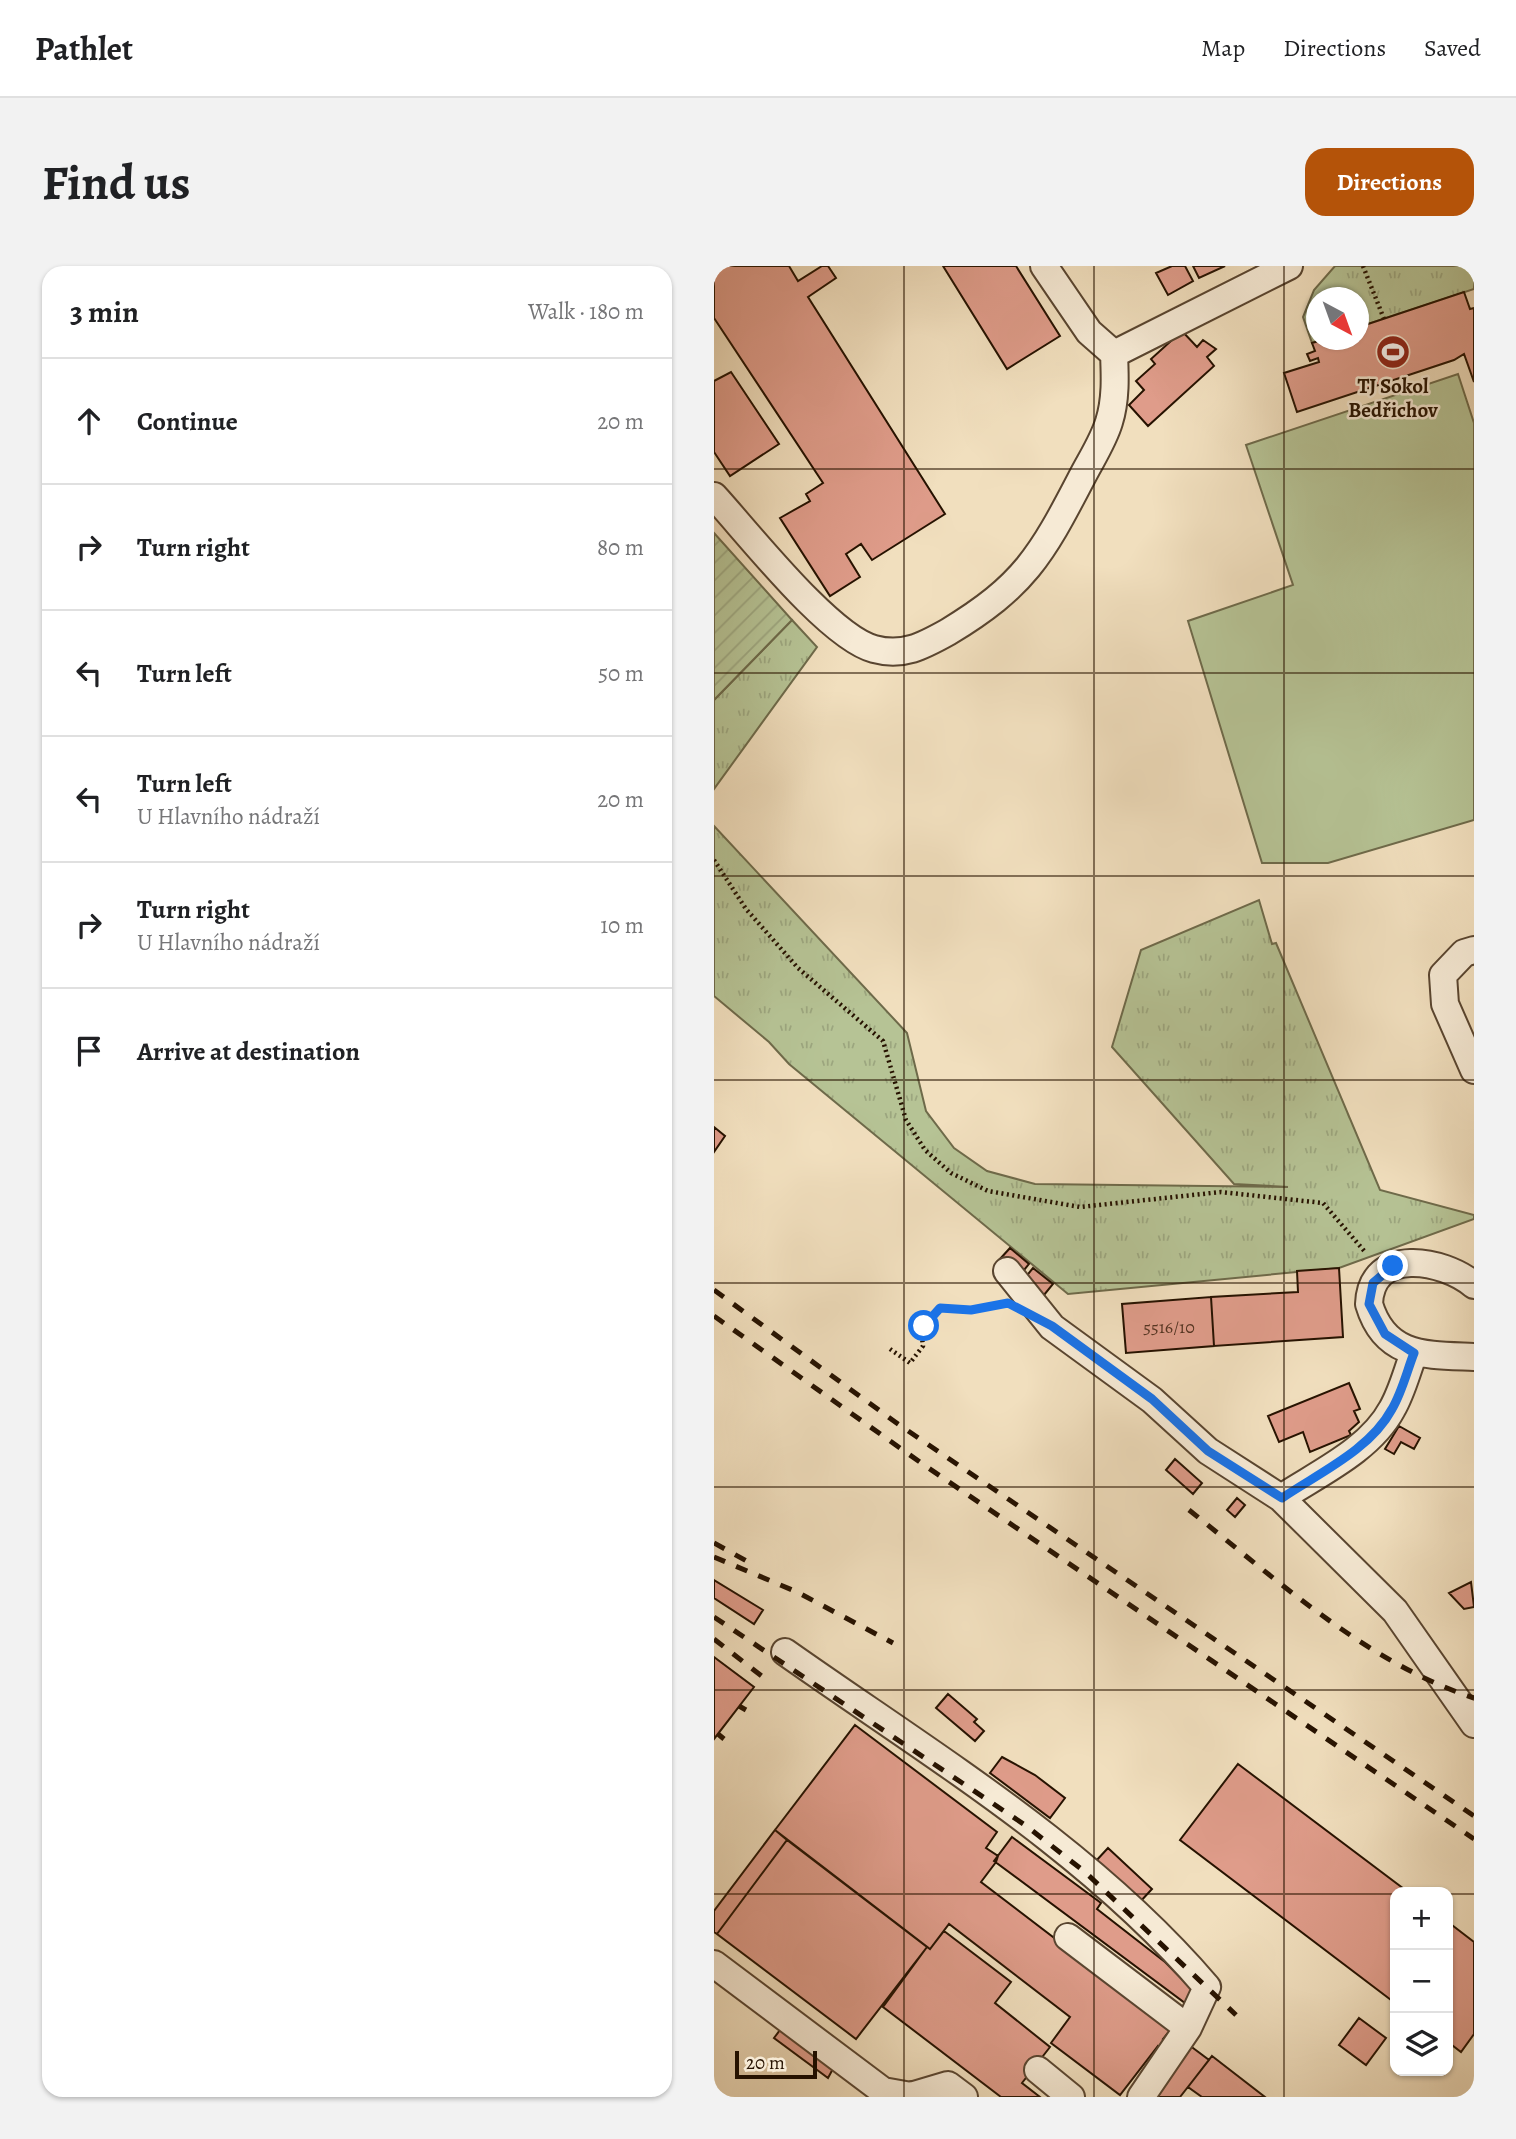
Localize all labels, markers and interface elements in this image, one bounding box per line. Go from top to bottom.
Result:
text: Pathlet [35,26,133,71]
text: Map [1201,32,1245,64]
text: Directions [1283,32,1386,64]
text: Saved [1424,32,1481,64]
button: Directions [1305,148,1474,216]
text: Find us [42,149,190,216]
north arrow [1306,287,1369,350]
text: 3 min [70,292,139,332]
text: Walk · 180 m [528,296,644,327]
sports icon: TJ Sokol Bedřichov [1374,333,1412,371]
place label: TJ Sokol Bedřichov [1348,372,1438,424]
icon: ahead [70,402,108,440]
text: Continue [137,404,238,439]
text: 20 m [597,406,644,437]
icon: right [70,528,108,566]
text: Turn right [137,530,250,565]
text: 80 m [597,532,644,563]
icon: left [70,654,108,692]
text: Turn left [137,656,232,691]
text: 50 m [598,658,644,689]
text: Turn left [137,766,232,801]
icon: left [70,780,108,818]
text: 20 m [597,784,644,815]
text: U Hlavního nádraží [137,801,320,832]
text: Turn right [137,892,250,927]
icon: right [70,906,108,944]
text: 10 m [600,910,644,941]
text: U Hlavního nádraží [137,927,320,958]
icon: arrive [70,1032,108,1070]
text: Arrive at destination [137,1034,360,1069]
route end [1377,1250,1408,1281]
route start [908,1310,939,1341]
house number: 5516/10 [1143,1315,1195,1339]
map controls [1390,1887,1453,2076]
button: + [1390,1887,1453,1950]
button: − [1390,1950,1453,2013]
button: layers [1390,2013,1453,2076]
scale bar [735,2048,817,2080]
text: 20 m [746,2050,785,2076]

